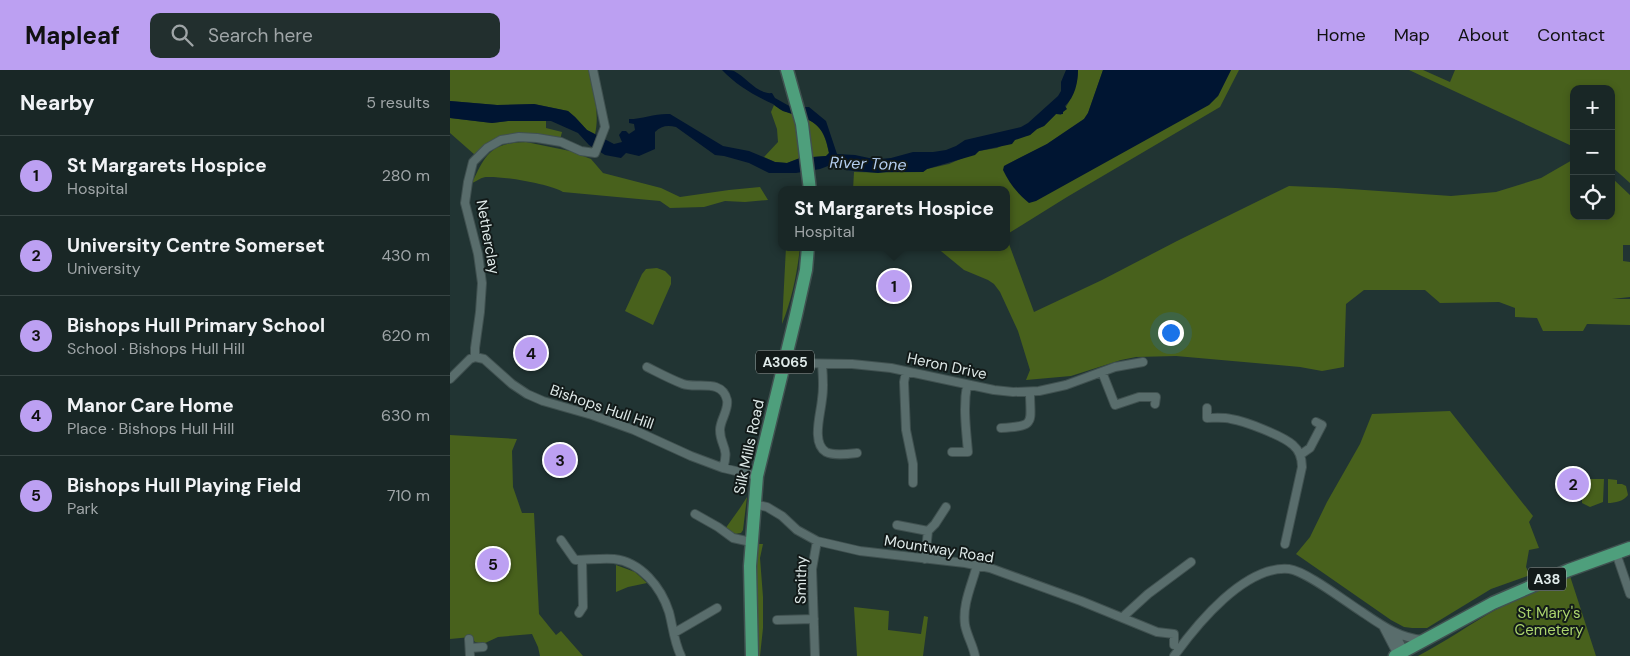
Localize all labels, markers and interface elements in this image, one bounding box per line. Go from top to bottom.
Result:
search box [150,13,500,58]
text: Mapleaf [25,20,120,51]
icon: search [168,21,196,49]
text: Search here [208,23,313,48]
text: Home [1316,23,1366,47]
text: Map [1394,23,1430,47]
text: About [1458,23,1509,47]
text: Contact [1537,23,1605,47]
map controls [1570,85,1615,220]
button: + [1570,85,1615,130]
text: Nearby [20,89,94,117]
text: 5 results [366,92,430,113]
button: − [1570,130,1615,175]
water label: River Tone [829,152,907,175]
text: St Margarets Hospice [67,153,267,178]
text: 1 [33,165,39,186]
text: 280 m [382,165,430,186]
button: locate [1570,175,1615,220]
text: Hospital [67,178,128,199]
popup [778,186,1010,251]
text: St Margarets Hospice [794,196,994,221]
street label: Netherclay [472,198,504,276]
text: Hospital [794,221,855,242]
text: University Centre Somerset [67,233,325,258]
text: 2 [31,245,41,266]
text: 430 m [381,245,430,266]
text: University [67,258,141,279]
pin: 1 [878,267,910,305]
text: Bishops Hull Primary School [67,313,325,338]
your location [1158,320,1184,346]
text: 3 [31,325,41,346]
text: 620 m [382,325,430,346]
pin: 4 [515,334,547,372]
text: School · Bishops Hull Hill [67,338,245,359]
street label: Heron Drive [905,348,989,384]
road number: A3065 [756,350,814,374]
street label: Bishops Hull Hill [547,380,657,434]
text: Manor Care Home [67,393,234,418]
street label: Silk Mills Road [729,398,769,496]
text: 4 [31,405,41,426]
text: 630 m [381,405,430,426]
text: Place · Bishops Hull Hill [67,418,234,439]
pin: 3 [544,441,576,479]
pin: 2 [1557,465,1589,503]
text: Bishops Hull Playing Field [67,473,301,498]
text: 5 [31,485,41,506]
text: 710 m [387,485,430,506]
text: Park [67,498,99,519]
street label: Mountway Road [883,530,995,568]
pin: 5 [477,545,509,583]
street label: Smithy [791,555,811,604]
road number: A38 [1528,568,1566,590]
park label: St Mary's Cemetery [1515,603,1584,640]

